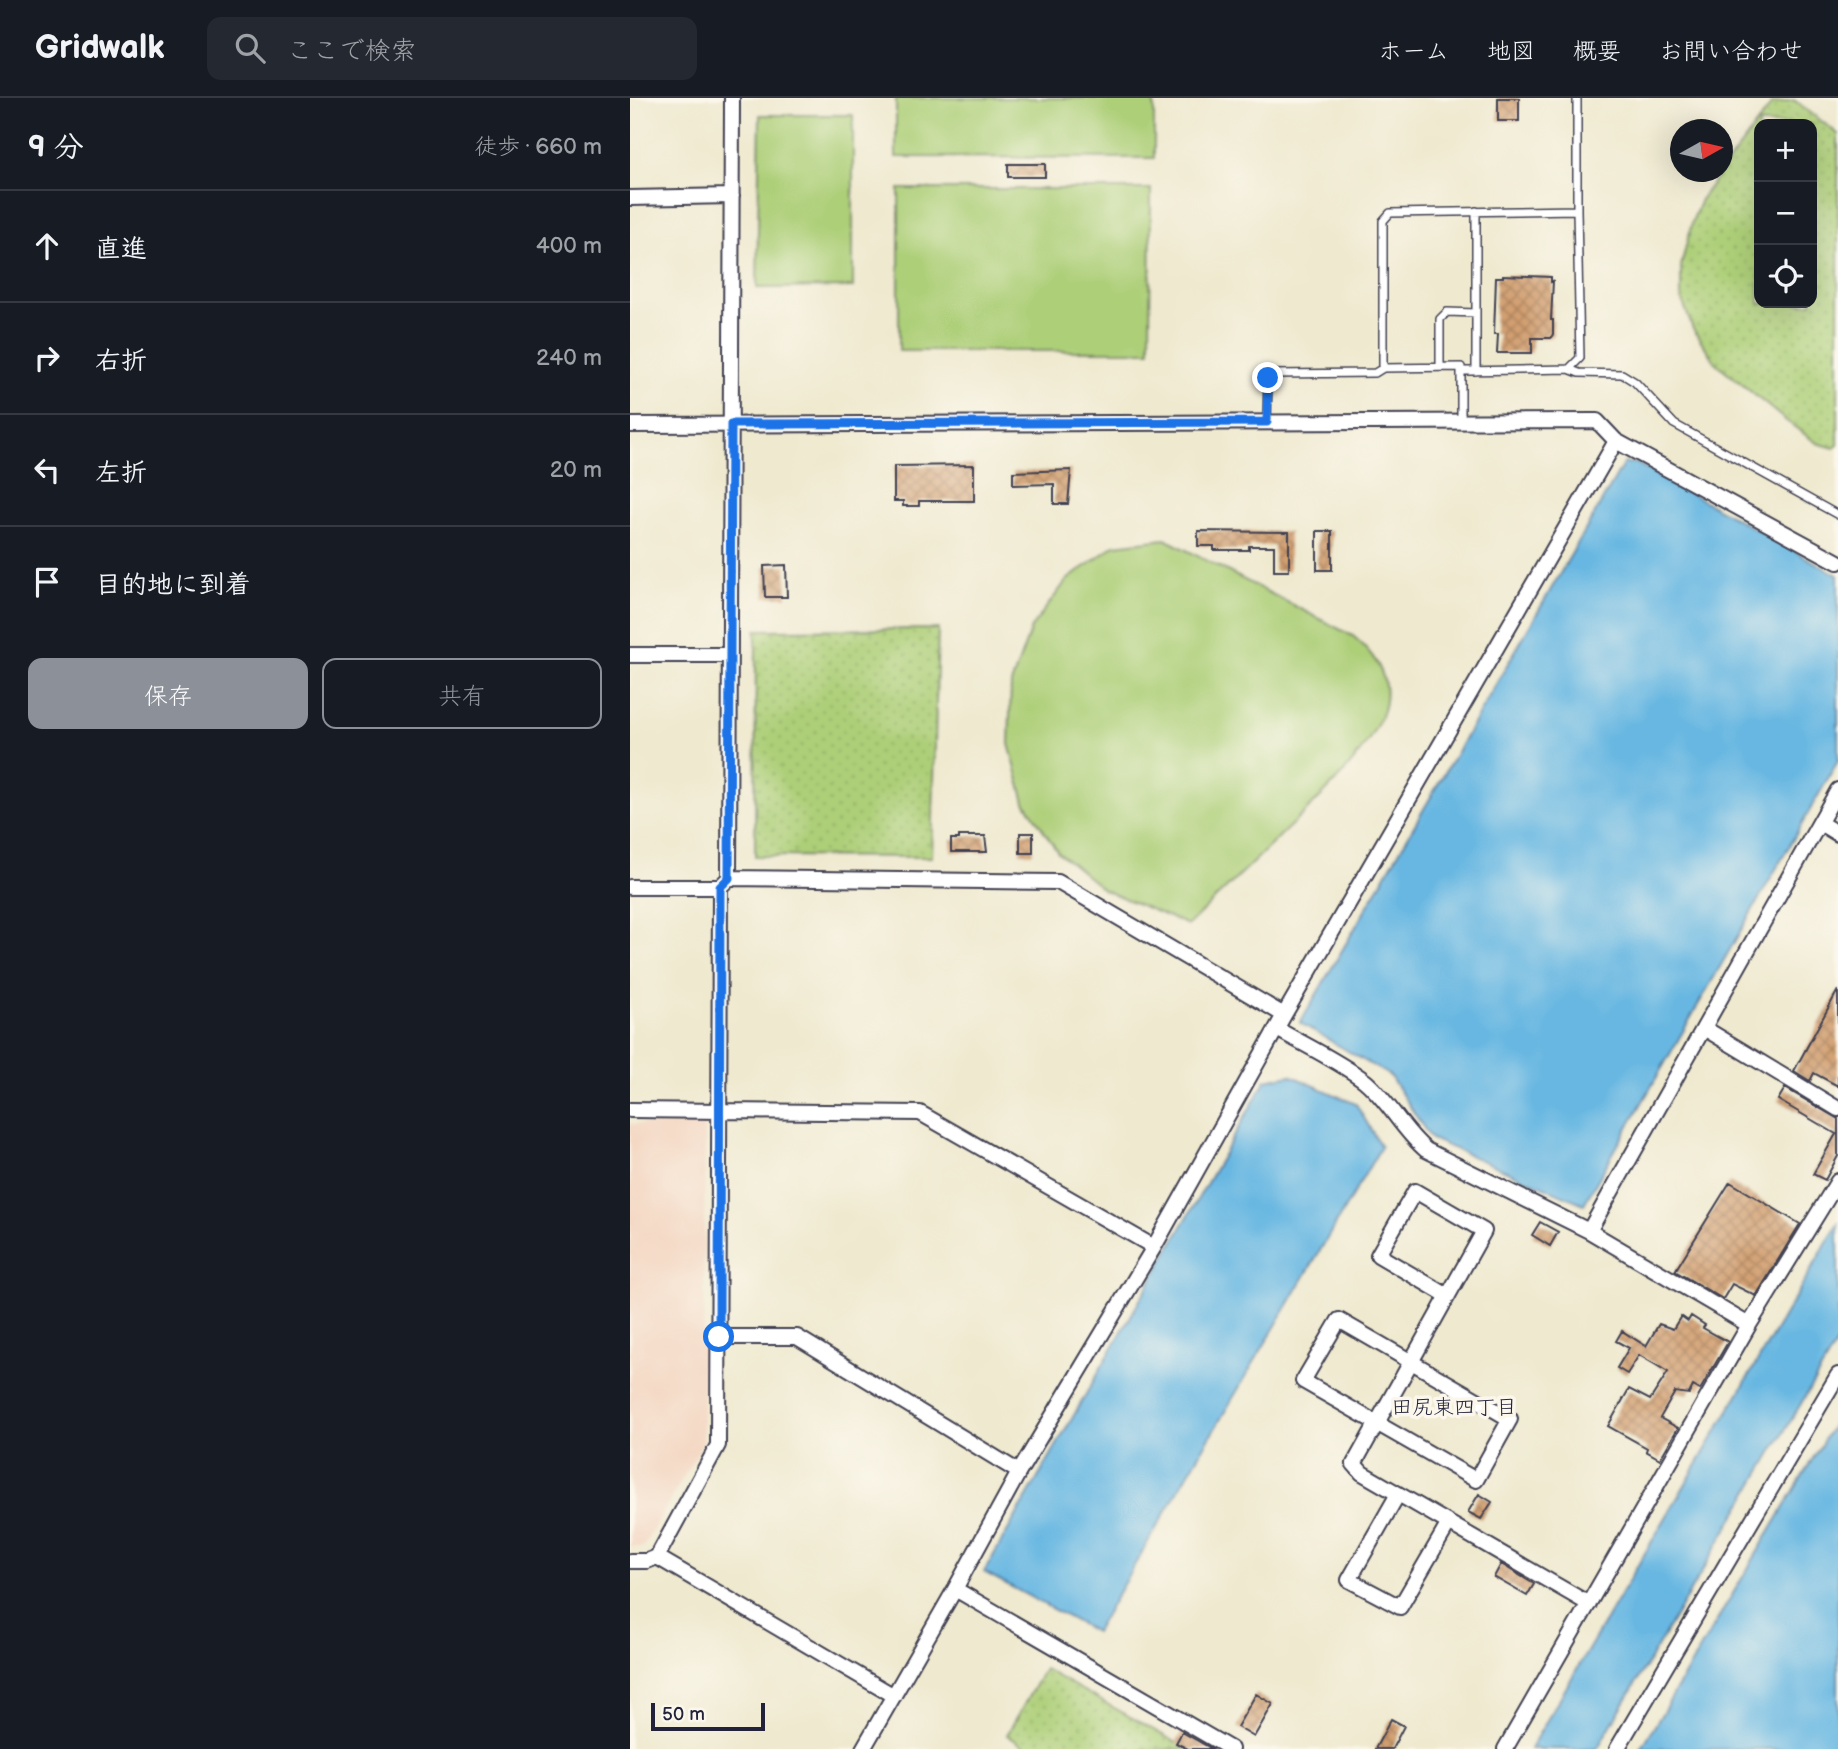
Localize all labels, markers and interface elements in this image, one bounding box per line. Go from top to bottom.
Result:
search box [207,17,697,80]
text: Gridwalk [35,28,165,68]
icon: search [231,29,269,67]
text: ここで検索 [287,36,417,67]
text: ホーム [1378,37,1449,66]
text: 地図 [1487,37,1535,66]
text: 概要 [1573,37,1621,66]
text: お問い合わせ [1659,37,1803,66]
north arrow [1670,119,1733,182]
map controls [1754,119,1817,308]
button: + [1754,119,1817,182]
text: 9 分 [28,130,84,166]
text: 徒歩 · 660 m [474,133,602,161]
button: − [1754,182,1817,245]
icon: ahead [28,227,66,265]
text: 400 m [536,232,602,260]
text: 直進 [95,234,147,265]
button: locate [1754,245,1817,308]
icon: right [28,339,66,377]
text: 240 m [536,344,602,372]
text: 右折 [95,346,147,377]
route end [1252,362,1283,393]
icon: left [28,451,66,489]
text: 20 m [550,456,602,484]
text: 左折 [95,458,147,489]
icon: arrive [28,563,66,601]
text: 目的地に到着 [95,570,251,601]
button: 保存 [28,658,308,729]
button: 共有 [322,658,602,729]
route start [703,1321,734,1352]
district label: 田尻東四丁目 [1391,1395,1517,1420]
scale bar [651,1700,765,1732]
text: 50 m [662,1703,705,1726]

